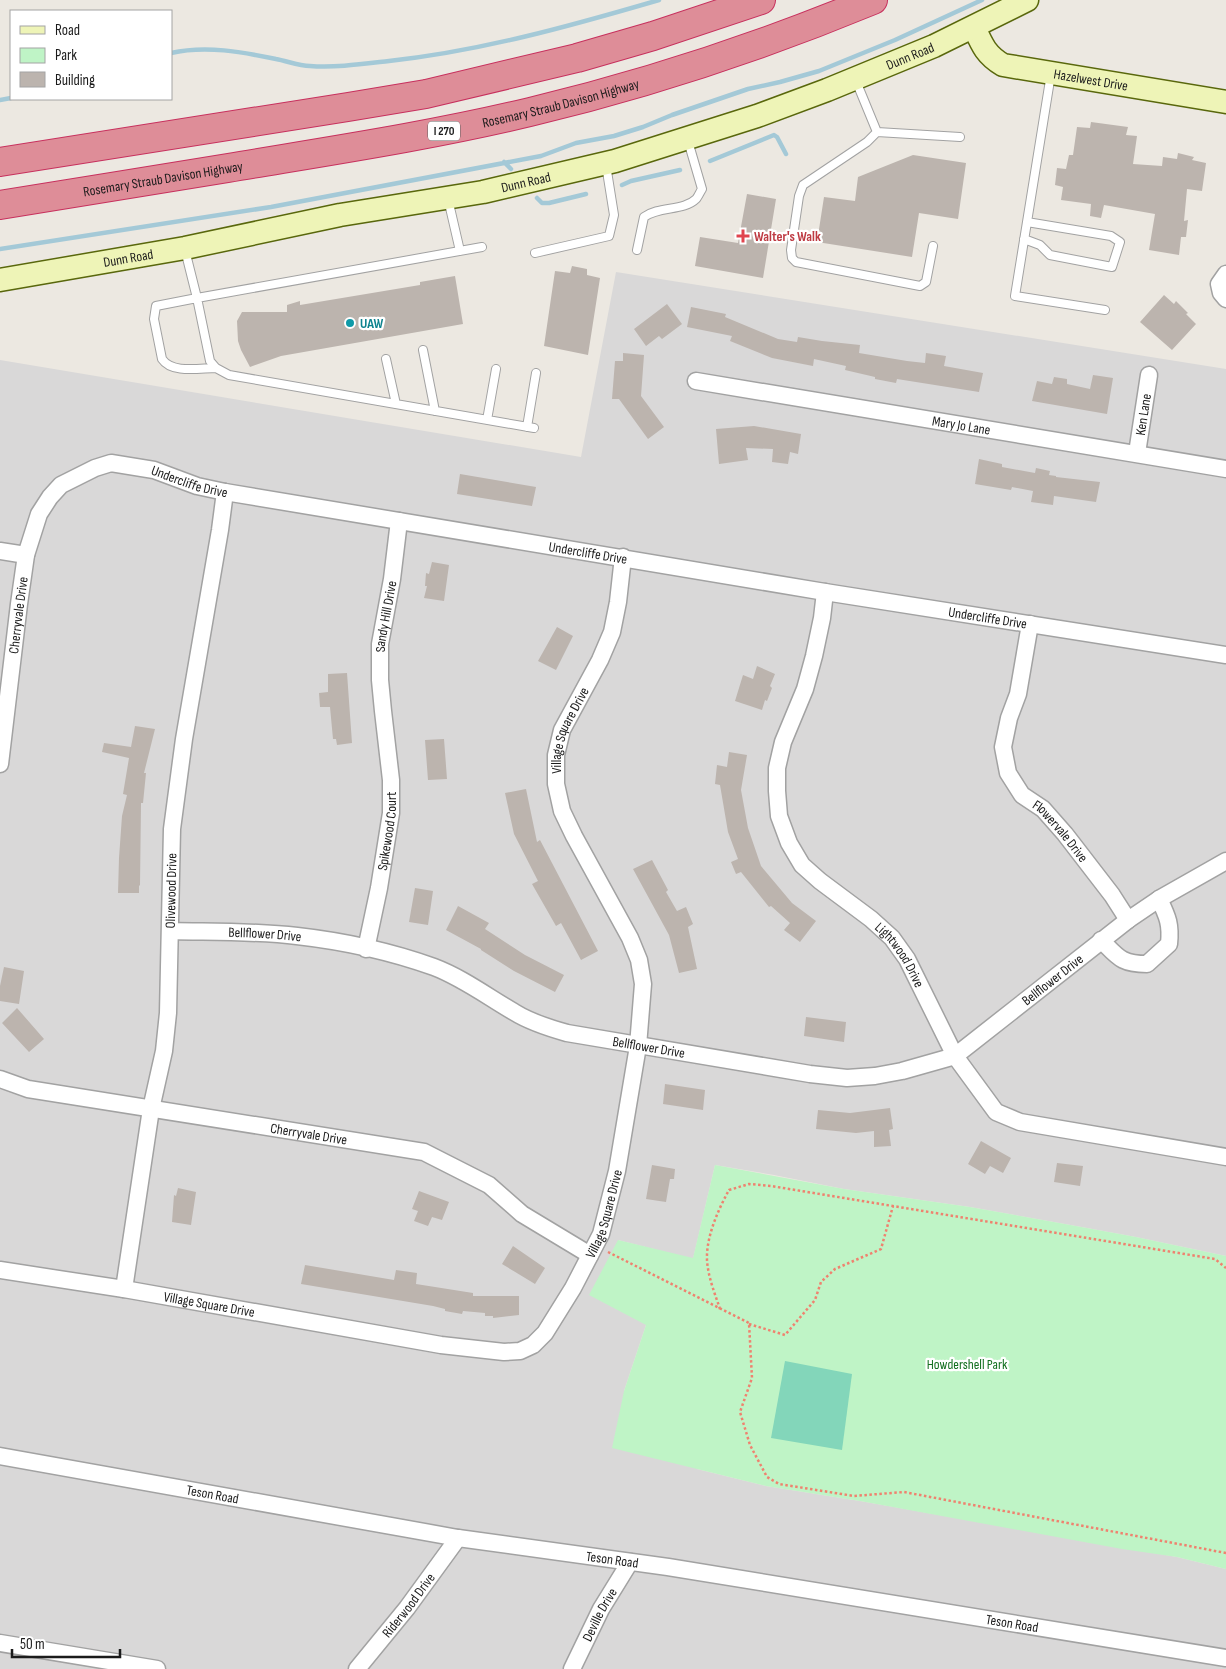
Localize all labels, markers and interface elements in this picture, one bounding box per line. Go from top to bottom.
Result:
legend [10,10,172,100]
text: Road [55,21,80,40]
street label: Dunn Road [883,38,937,73]
text: Park [55,46,77,65]
street label: Hazelwest Drive [1053,65,1129,94]
text: Building [55,71,95,90]
street label: Rosemary Straub Davison Highway [481,75,642,131]
road number: I 270 [428,122,460,140]
street label: Rosemary Straub Davison Highway [82,157,244,200]
street label: Dunn Road [499,168,552,196]
place label: Walter's Walk [754,228,821,245]
marker: Walter's Walk [736,229,750,243]
street label: Dunn Road [102,245,154,271]
place label: UAW [360,315,383,332]
marker: UAW [344,317,356,329]
street label: Ken Lane [1131,392,1155,437]
street label: Mary Jo Lane [931,412,992,438]
street label: Undercliffe Drive [149,461,229,501]
street label: Undercliffe Drive [547,538,629,567]
street label: Cherryvale Drive [5,575,31,655]
street label: Sandy Hill Drive [371,579,400,652]
street label: Undercliffe Drive [947,603,1028,632]
street label: Village Square Drive [548,684,592,774]
street label: Spikewood Court [373,792,400,872]
street label: Flowervale Drive [1030,796,1092,865]
street label: Olivewood Drive [161,853,180,929]
street label: Lightwood Drive [872,919,928,990]
street label: Bellflower Drive [228,923,302,945]
street label: Bellflower Drive [1018,950,1086,1009]
street label: Bellflower Drive [611,1032,686,1061]
street label: Cherryvale Drive [269,1119,348,1148]
street label: Village Square Drive [581,1168,626,1261]
street label: Village Square Drive [162,1288,256,1320]
park label: Howdershell Park [927,1356,1008,1373]
street label: Teson Road [185,1481,240,1507]
street label: Teson Road [585,1547,640,1571]
street label: Riderwood Drive [378,1569,438,1641]
street label: Deville Drive [578,1585,621,1644]
street label: Teson Road [985,1610,1040,1636]
scale bar [12,1626,120,1658]
text: 50 m [20,1635,45,1654]

